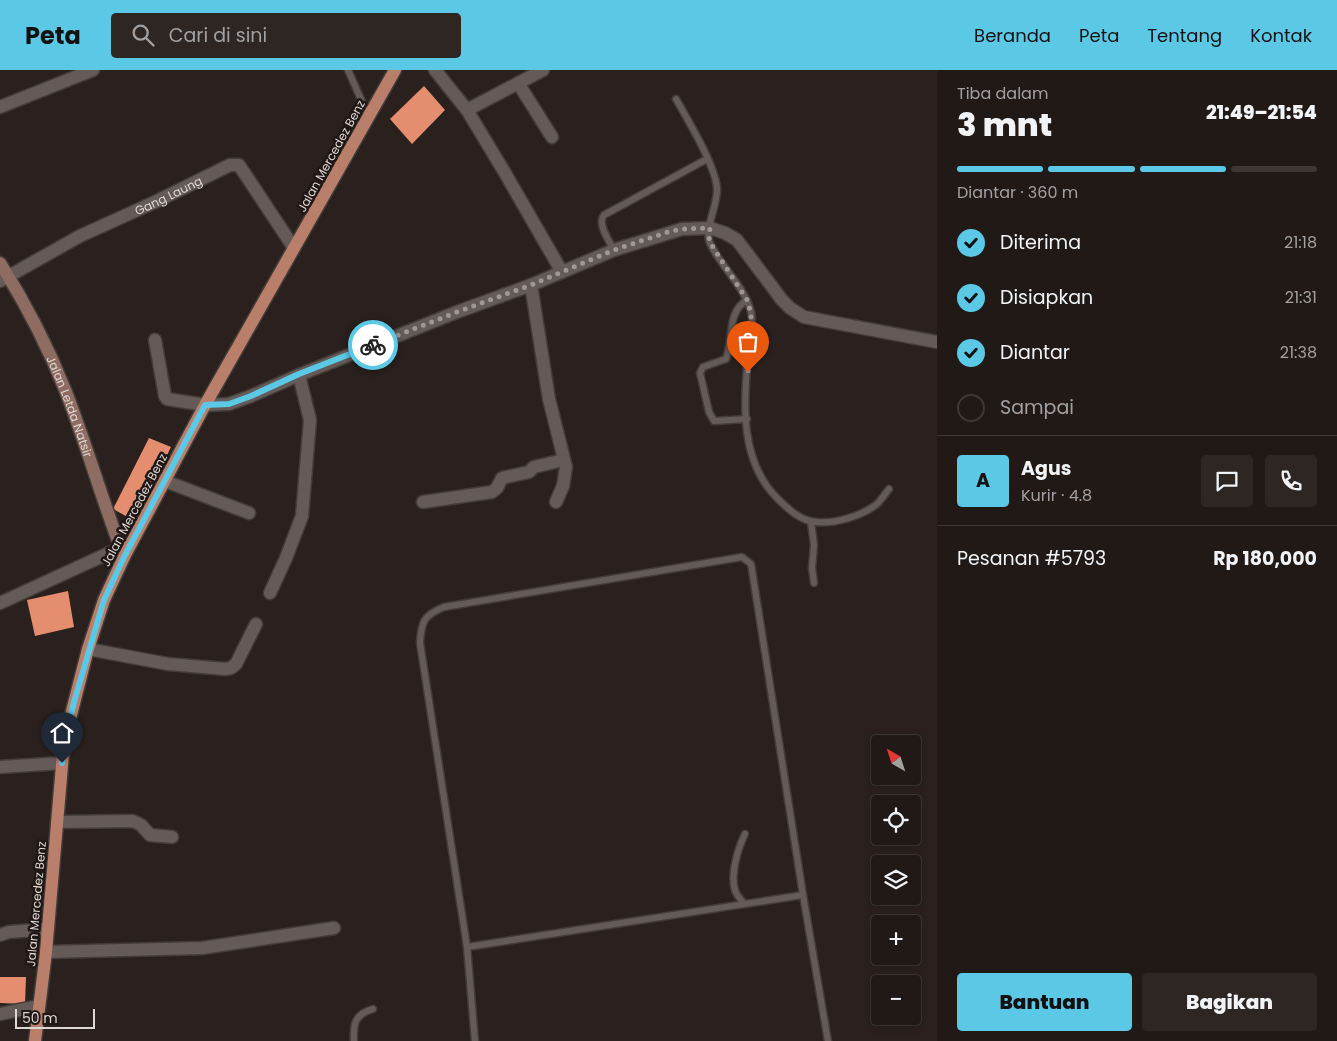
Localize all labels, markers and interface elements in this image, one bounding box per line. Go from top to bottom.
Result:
search box [111,13,461,58]
text: Peta [25,19,81,52]
icon: search [129,21,157,49]
text: Cari di sini [169,22,267,49]
text: Beranda [974,23,1051,48]
text: Peta [1079,23,1119,48]
text: Tentang [1147,23,1222,48]
text: Kontak [1250,23,1312,48]
text: Tiba dalam [957,82,1048,105]
street label: Jalan Mercedez Benz [293,97,369,215]
text: 21:49–21:54 [1206,99,1317,126]
text: 3 mnt [957,102,1052,147]
street label: Gang Laung [132,172,205,219]
text: Diantar · 360 m [957,181,1078,204]
icon: check [957,229,985,257]
text: Diterima [1000,229,1081,256]
text: 21:18 [1284,231,1317,254]
icon: check [957,284,985,312]
text: Disiapkan [1000,284,1093,311]
text: 21:31 [1285,286,1317,309]
courier [348,320,398,370]
pin [727,321,769,372]
icon: bag [734,328,762,356]
icon: bike [359,331,387,359]
icon: check [957,339,985,367]
text: Diantar [1000,339,1070,366]
text: 21:38 [1280,341,1317,364]
street label: Jalan Letda Natsir [43,353,97,460]
text: Sampai [1000,394,1074,421]
street label: Jalan Mercedez Benz [97,451,171,569]
text: Agus [1021,455,1071,482]
button: chat [1201,455,1253,507]
button: phone [1265,455,1317,507]
text: A [976,467,990,494]
text: Kurir · 4.8 [1021,484,1092,507]
text: Pesanan #5793 [957,545,1106,572]
text: Rp 180,000 [1213,545,1317,572]
pin [41,712,83,763]
icon: home [48,719,76,747]
north arrow [871,735,921,785]
map controls [871,735,921,1025]
button: locate [871,795,921,845]
street label: Jalan Mercedez Benz [22,841,50,967]
button: layers [871,855,921,905]
button: + [871,915,921,965]
button: Bantuan [957,973,1132,1031]
button: Bagikan [1142,973,1317,1031]
button: − [871,975,921,1025]
scale bar [15,1006,95,1029]
text: 50 m [22,1008,58,1028]

